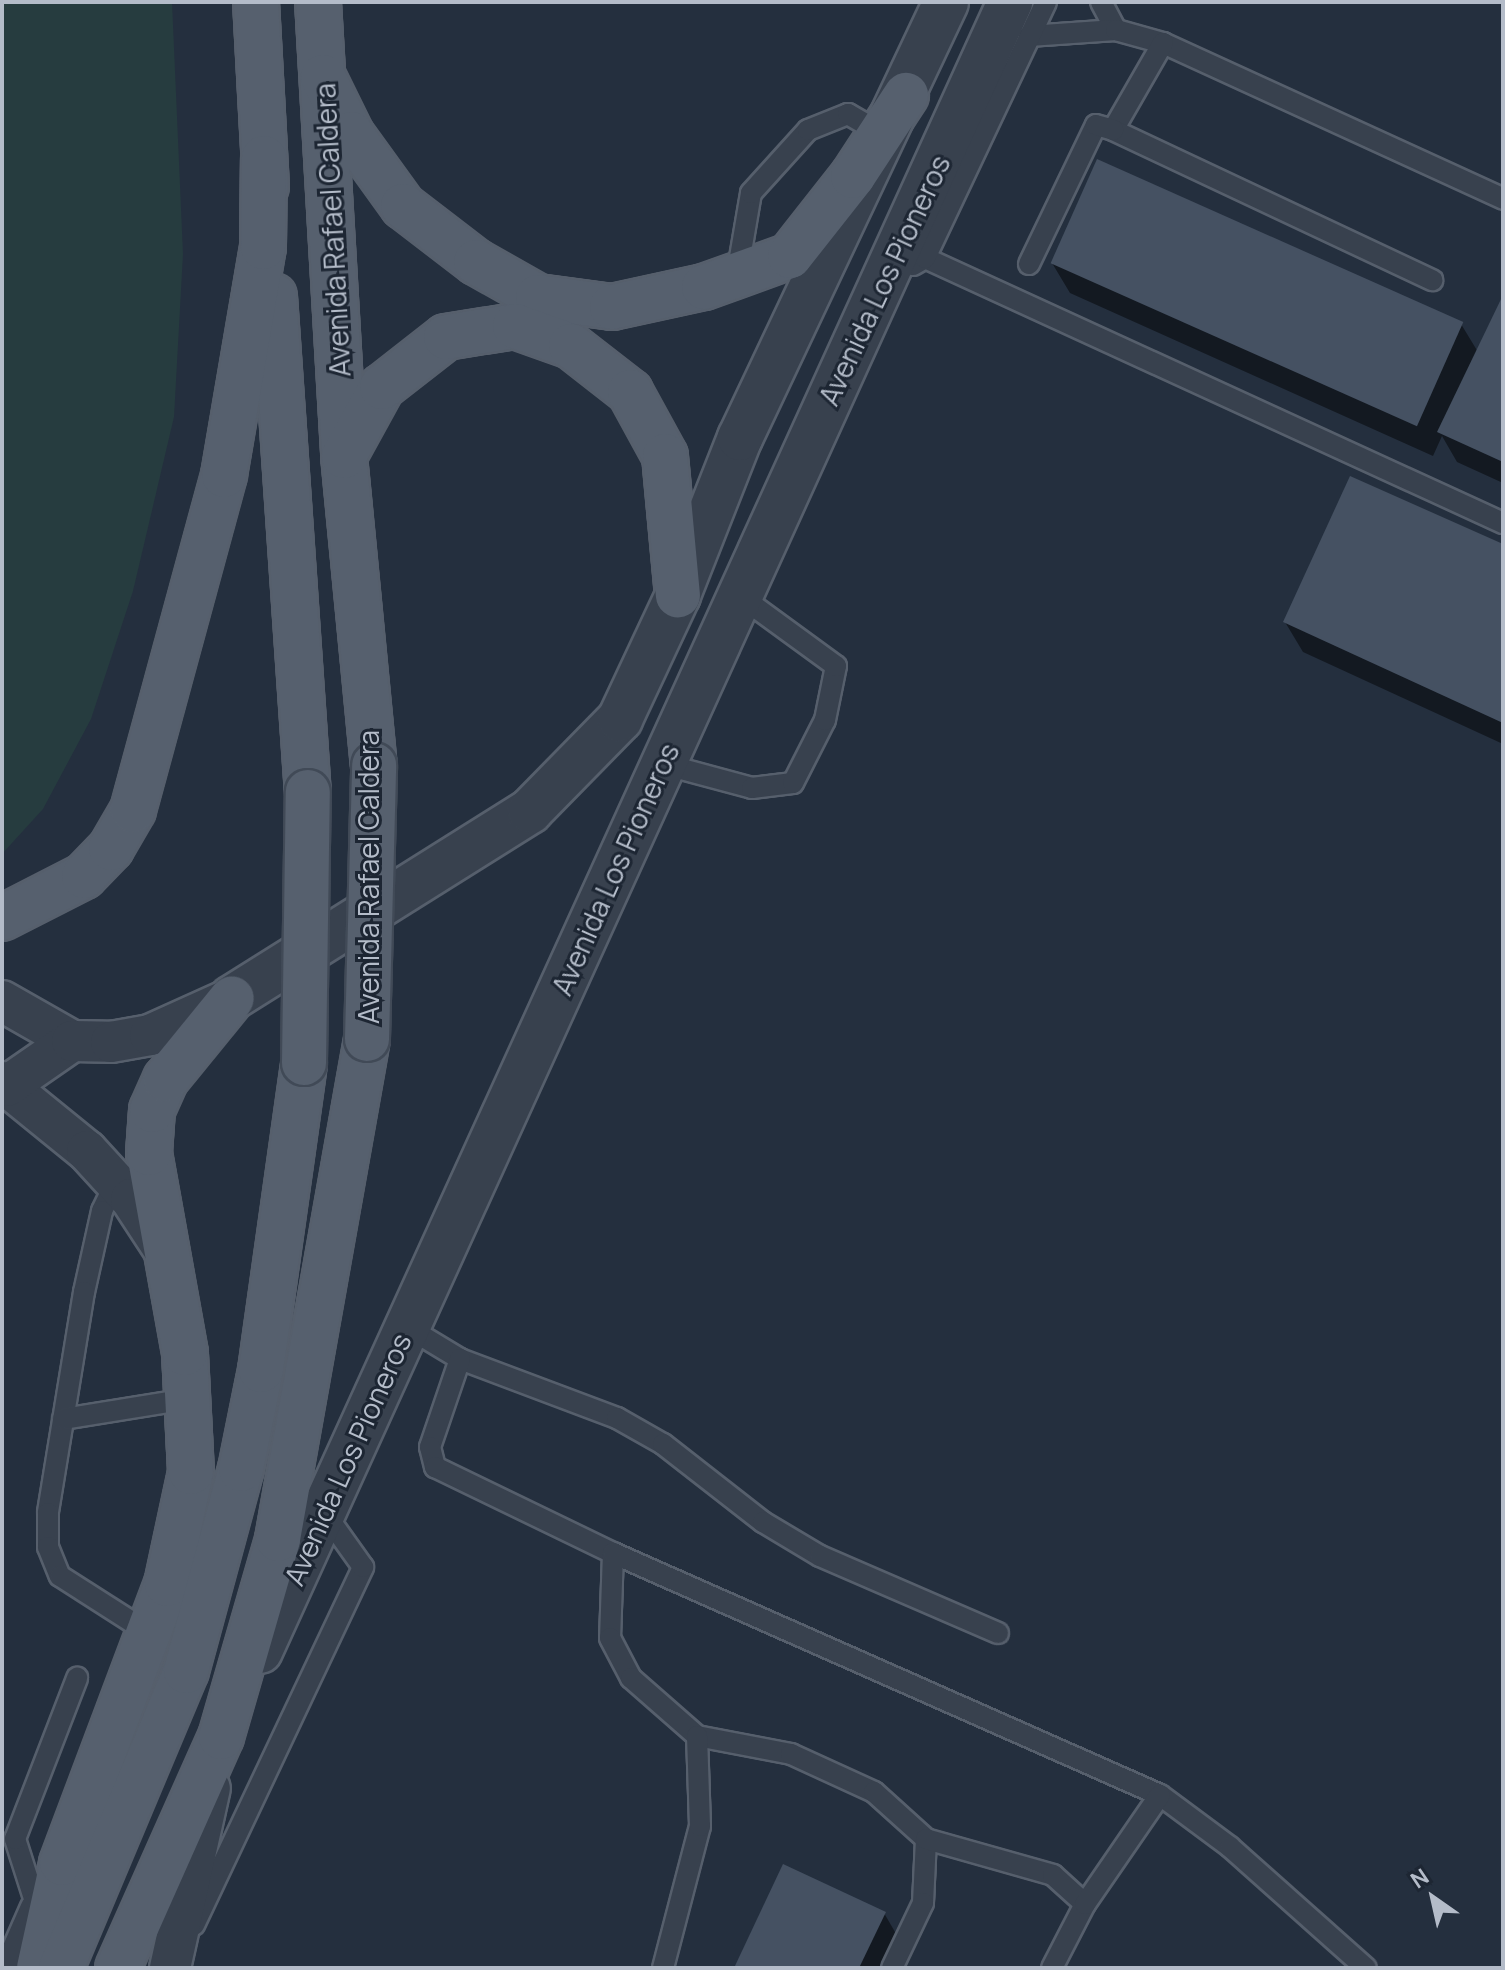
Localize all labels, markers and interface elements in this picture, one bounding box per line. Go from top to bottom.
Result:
street label: Avenida Rafael Caldera [308,82,356,378]
street label: Avenida Los Pioneros [811,150,957,410]
street label: Avenida Rafael Caldera [351,730,385,1024]
street label: Avenida Los Pioneros [544,738,686,1000]
street label: Avenida Los Pioneros [276,1328,418,1590]
north arrow [1393,1858,1473,1938]
text: N [1405,1861,1435,1895]

